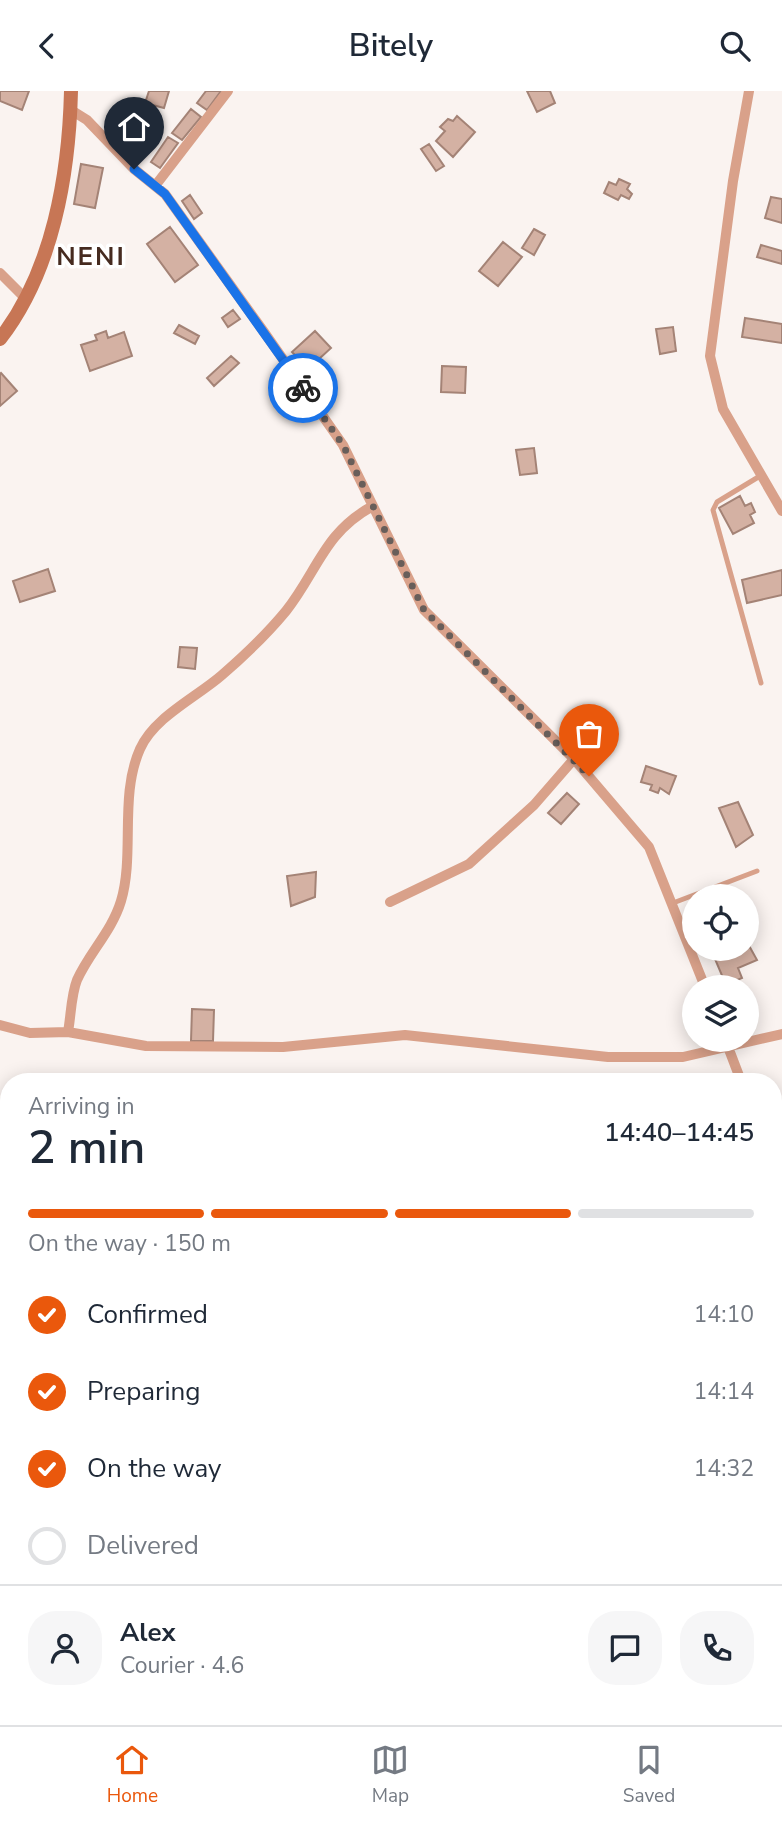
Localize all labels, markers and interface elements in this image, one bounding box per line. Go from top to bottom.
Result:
text: Bitely [349,24,433,67]
icon: back [28,27,66,65]
icon: search [716,27,754,65]
pin [104,97,164,169]
icon: home [115,108,153,146]
district label: NENI [56,239,126,274]
courier [268,353,338,423]
icon: bike [284,369,322,407]
pin [559,704,619,776]
icon: bag [570,715,608,753]
map controls [682,884,759,1052]
button: locate [682,884,759,961]
button: layers [682,975,759,1052]
text: Arriving in [28,1091,135,1122]
text: 14:40–14:45 [604,1115,754,1150]
text: 2 min [28,1116,145,1179]
text: On the way · 150 m [28,1228,231,1259]
icon: check [28,1296,66,1334]
text: Confirmed [87,1297,208,1332]
text: 14:10 [694,1299,754,1330]
icon: check [28,1373,66,1411]
text: Preparing [87,1374,200,1409]
text: 14:14 [694,1376,754,1407]
icon: check [28,1450,66,1488]
text: On the way [87,1451,221,1486]
text: 14:32 [694,1453,754,1484]
text: Delivered [87,1528,199,1563]
button: person [28,1611,102,1685]
button: chat [588,1611,662,1685]
button: phone [680,1611,754,1685]
text: Alex [120,1615,176,1650]
text: Courier · 4.6 [120,1650,244,1681]
tab: Home [107,1741,158,1809]
tab: Map [371,1741,409,1809]
tab: Saved [623,1741,675,1809]

